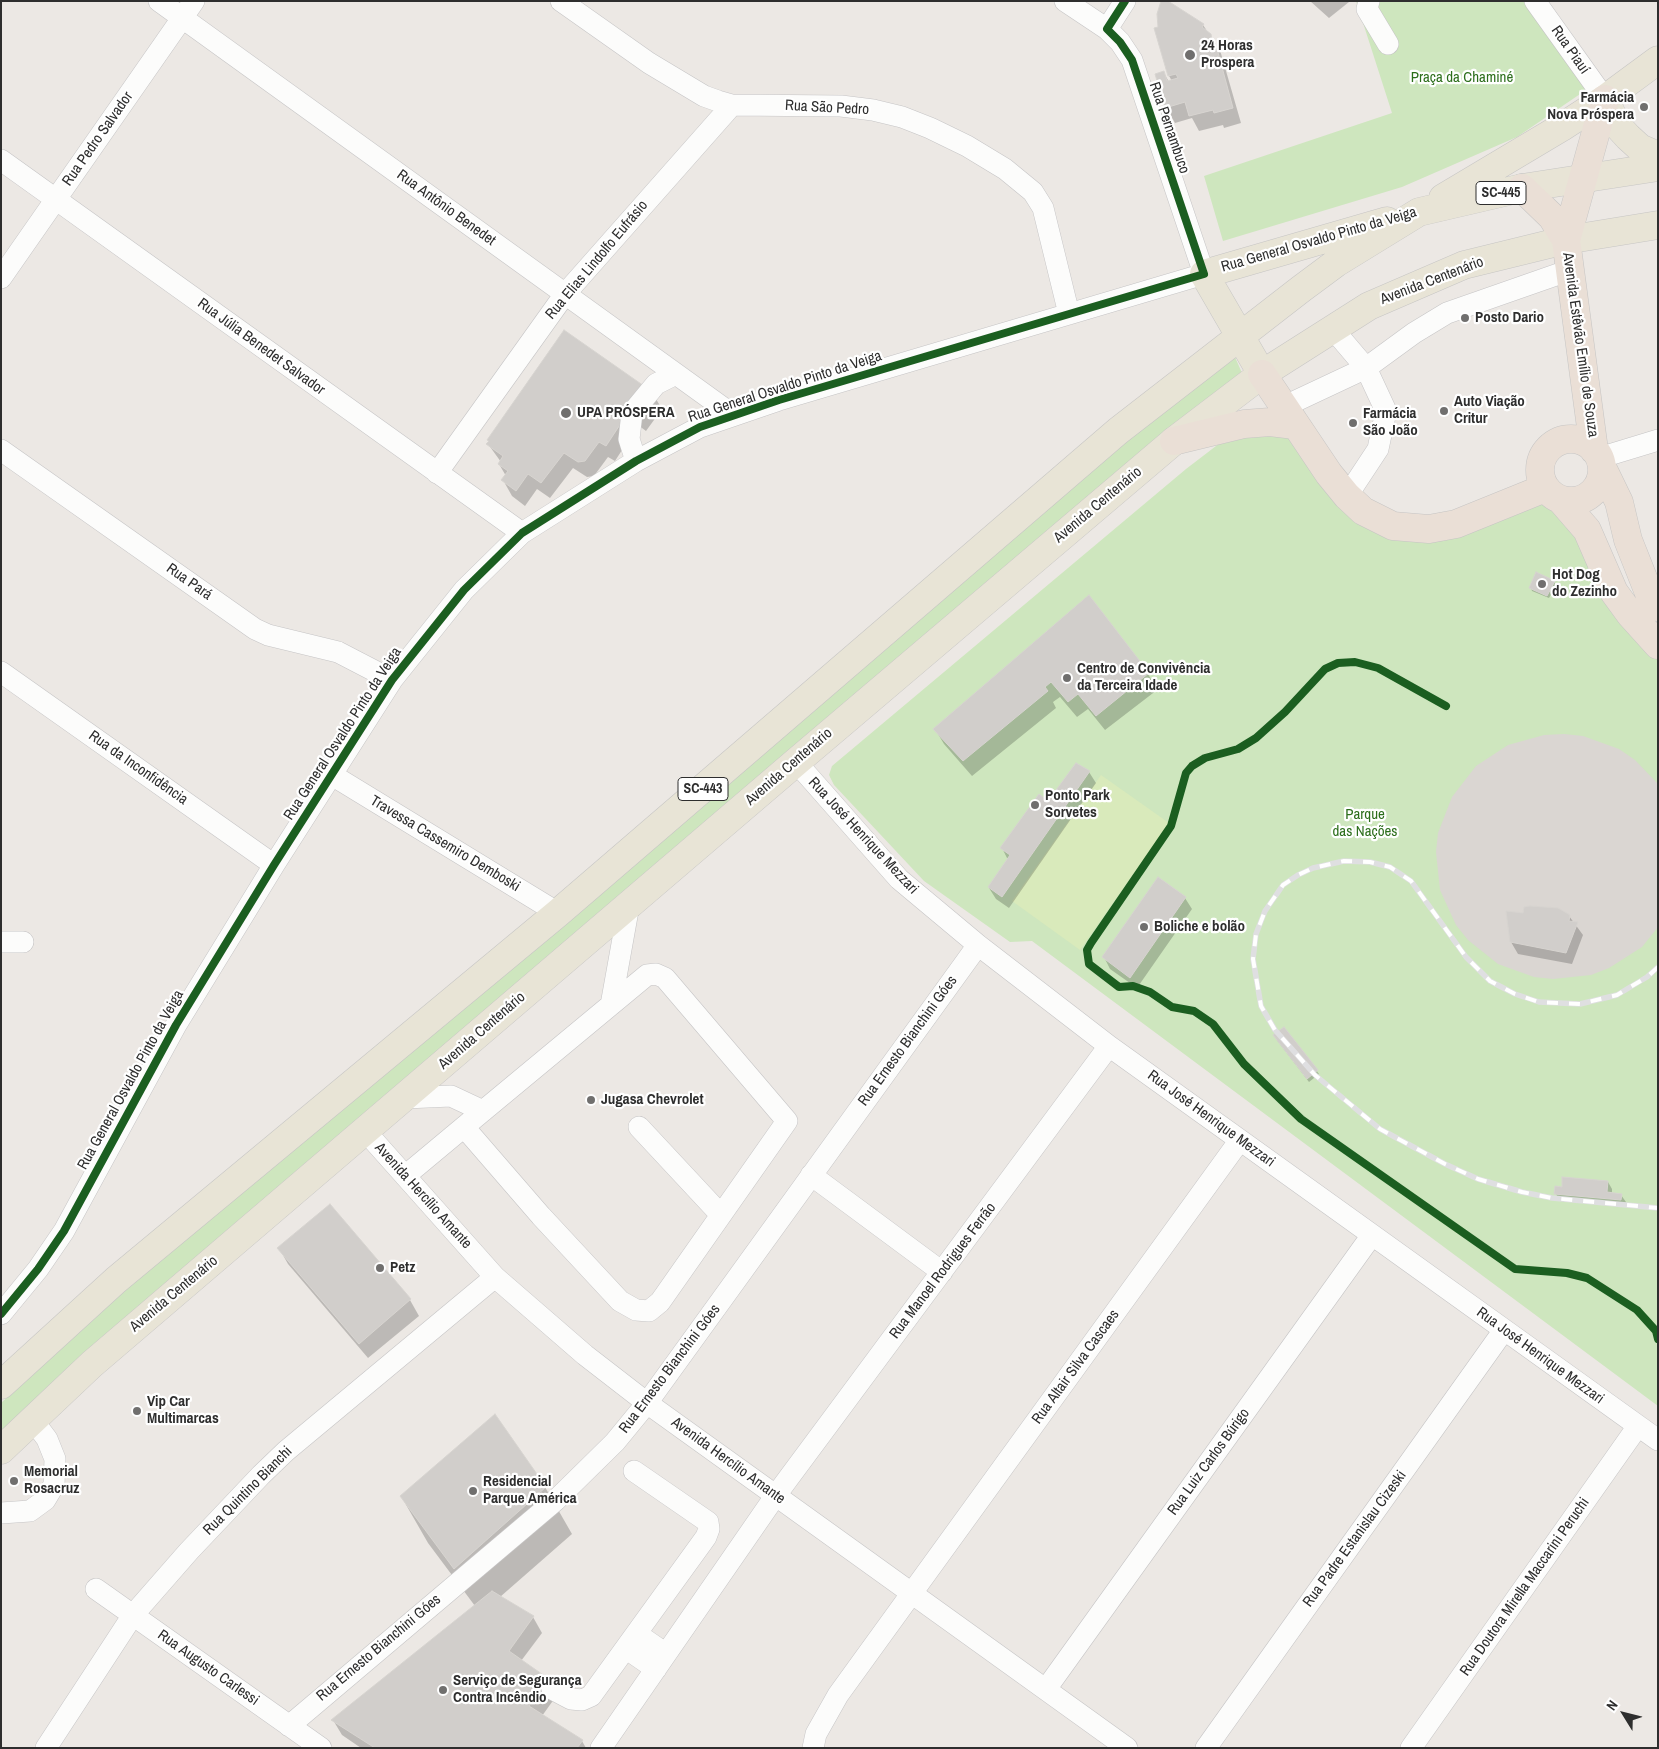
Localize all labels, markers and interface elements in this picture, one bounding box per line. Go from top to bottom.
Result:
street label: Rua Piauí [1547,22,1593,78]
place label: 24 Horas Prospera [1201,37,1254,72]
marker: 24 Horas Prospera [1183,48,1197,62]
park label: Praça da Chaminé [1411,69,1513,87]
street label: Rua Pernambuco [1145,80,1193,176]
street label: Rua Pedro Salvador [59,88,137,190]
place label: Farmácia Nova Próspera [1547,89,1634,124]
street label: Rua São Pedro [785,97,869,119]
marker: Farmácia Nova Próspera [1638,101,1650,113]
street label: Rua Antônio Benedet [393,166,499,250]
road number: SC-445 [1476,182,1526,204]
street label: Rua Elias Lindolfo Eufrásio [542,197,652,323]
street label: Rua General Osvaldo Pinto da Veiga [1219,203,1419,277]
street label: Avenida Estêvão Emílio de Souza [1558,251,1602,439]
street label: Avenida Centenário [1378,253,1486,309]
street label: Rua Júlia Benedet Salvador [194,295,328,399]
place label: Posto Dario [1475,309,1544,327]
marker: Posto Dario [1459,312,1471,324]
street label: Rua General Osvaldo Pinto da Veiga [686,347,884,427]
place label: Auto Viação Critur [1454,393,1525,428]
place label: UPA PRÓSPERA [577,404,675,422]
place label: Farmácia São João [1363,405,1418,440]
marker: Auto Viação Critur [1438,405,1450,417]
marker: UPA PRÓSPERA [559,406,573,420]
marker: Farmácia São João [1347,417,1359,429]
street label: Avenida Centenário [1050,463,1146,547]
street label: Rua Pará [163,560,215,604]
place label: Hot Dog do Zezinho [1552,566,1617,601]
marker: Hot Dog do Zezinho [1536,578,1548,590]
street label: Rua General Osvaldo Pinto da Veiga [280,644,406,824]
place label: Centro de Convivência da Terceira Idade [1077,660,1210,695]
marker: Centro de Convivência da Terceira Idade [1061,672,1073,684]
street label: Avenida Centenário [742,724,836,810]
street label: Rua da Inconfidência [85,727,191,809]
street label: Rua José Henrique Mezzari [804,774,922,898]
road number: SC-443 [678,778,728,801]
place label: Ponto Park Sorvetes [1045,787,1110,822]
street label: Travessa Cassemiro Demboski [367,792,523,896]
marker: Ponto Park Sorvetes [1029,799,1041,811]
park label: Parque das Nações [1333,806,1397,841]
place label: Boliche e bolão [1154,918,1245,936]
marker: Boliche e bolão [1138,921,1150,933]
street label: Rua Ernesto Bianchini Góes [855,972,961,1110]
street label: Rua General Osvaldo Pinto da Veiga [74,987,188,1173]
street label: Avenida Centenário [435,988,529,1074]
street label: Rua José Henrique Mezzari [1144,1067,1278,1171]
place label: Jugasa Chevrolet [601,1091,704,1109]
marker: Jugasa Chevrolet [585,1094,597,1106]
street label: Avenida Hercílio Amante [371,1139,475,1253]
street label: Rua Manoel Rodrigues Ferrão [886,1199,1000,1343]
street label: Avenida Centenário [126,1252,222,1336]
place label: Petz [390,1259,415,1277]
marker: Petz [374,1262,386,1274]
street label: Rua Ernesto Bianchini Góes [616,1301,724,1437]
street label: Rua José Henrique Mezzari [1473,1304,1607,1408]
street label: Rua Altair Silva Cascaes [1029,1306,1123,1428]
place label: Vip Car Multimarcas [147,1393,219,1428]
marker: Vip Car Multimarcas [131,1405,143,1417]
street label: Rua Luiz Carlos Búrigo [1164,1405,1254,1519]
street label: Avenida Hercílio Amante [667,1414,789,1508]
street label: Rua Quintino Bianchi [200,1443,296,1539]
place label: Memorial Rosacruz [24,1463,79,1498]
street label: Rua Padre Estanislau Cizeski [1299,1467,1411,1611]
place label: Residencial Parque América [483,1473,577,1508]
marker: Memorial Rosacruz [8,1475,20,1487]
marker: Residencial Parque América [467,1485,479,1497]
street label: Rua Doutora Mirella Maccarini Peruchi [1456,1494,1594,1680]
street label: Rua Ernesto Bianchini Góes [313,1591,445,1705]
street label: Rua Augusto Carlessi [154,1626,262,1710]
place label: Serviço de Segurança Contra Incêndio [453,1672,582,1707]
marker: Serviço de Segurança Contra Incêndio [437,1684,449,1696]
north arrow [1599,1689,1649,1739]
text: N [1602,1697,1622,1714]

